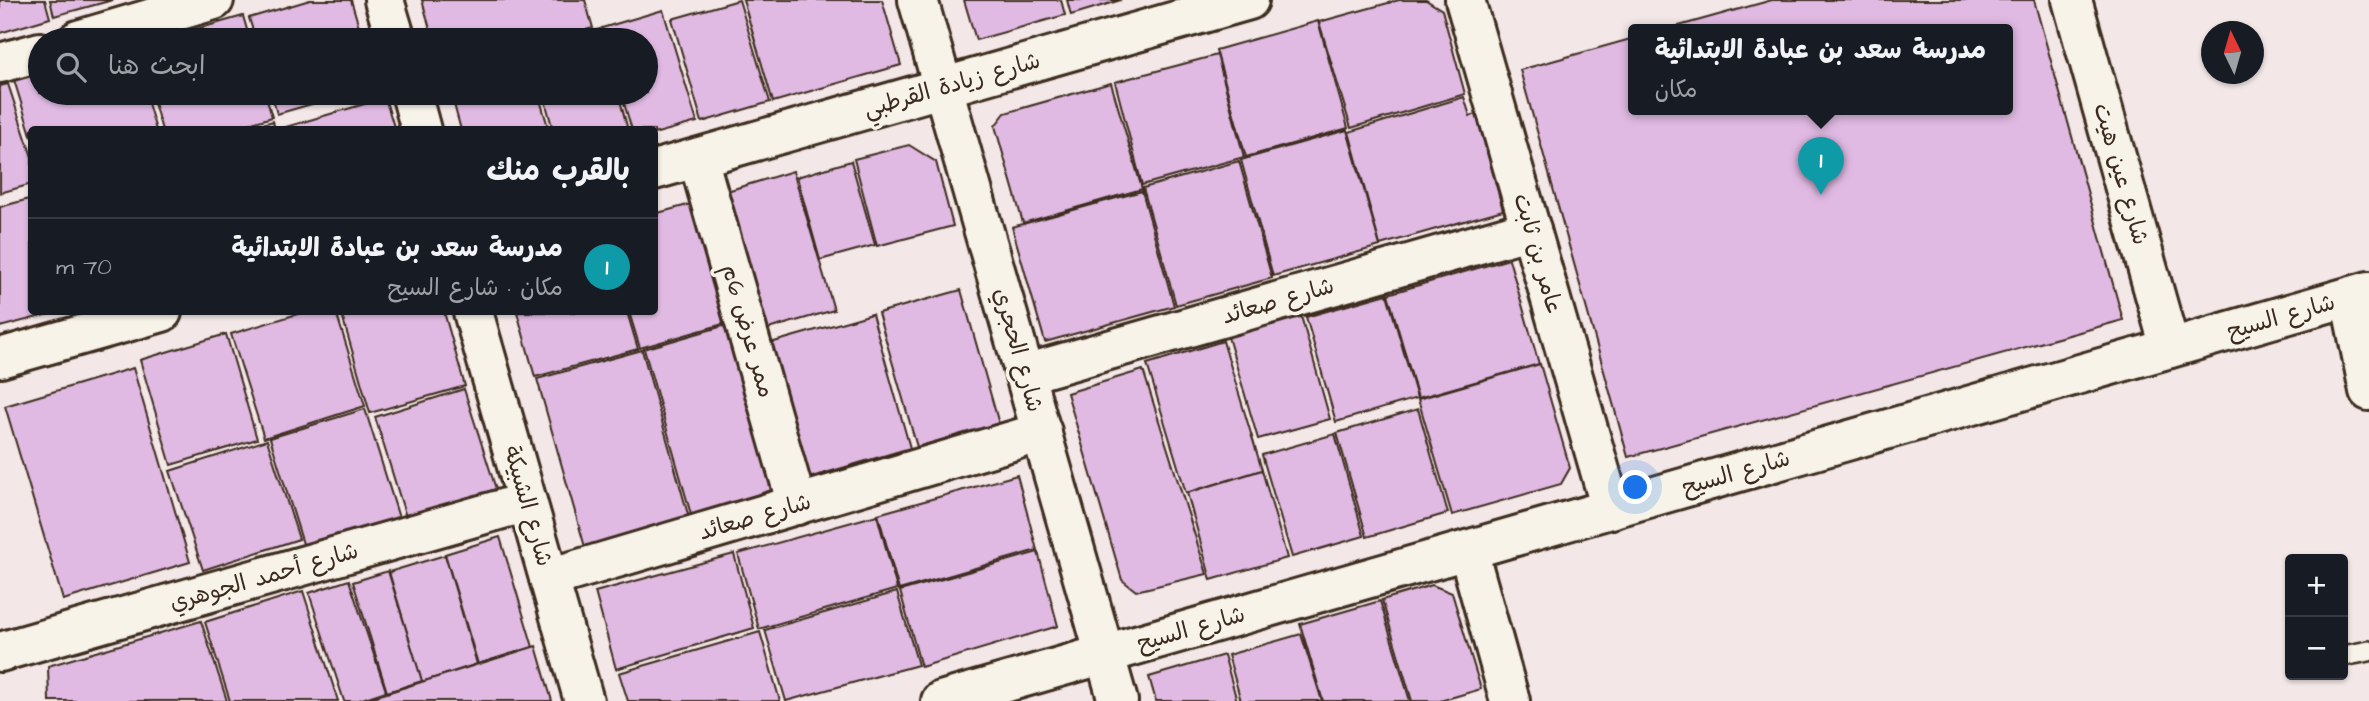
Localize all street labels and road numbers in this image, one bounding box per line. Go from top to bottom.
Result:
street label: شارع زيادة القرطبي [860,45,1045,129]
street label: شارع عين هيت [2085,99,2157,249]
street label: عامر بن ثابت [1505,190,1571,318]
street label: ممر عرض 6م [713,261,782,402]
street label: شارع صعائد [1218,270,1338,332]
street label: شارع الحجري [985,284,1051,416]
street label: شارع السيح [2223,286,2339,348]
street label: شارع الشبيكة [495,442,561,570]
street label: شارع السيح [1678,442,1794,504]
street label: شارع صعائد [695,486,815,548]
street label: شارع أحمد الجوهري [166,535,362,619]
street label: شارع السيح [1133,598,1249,660]

